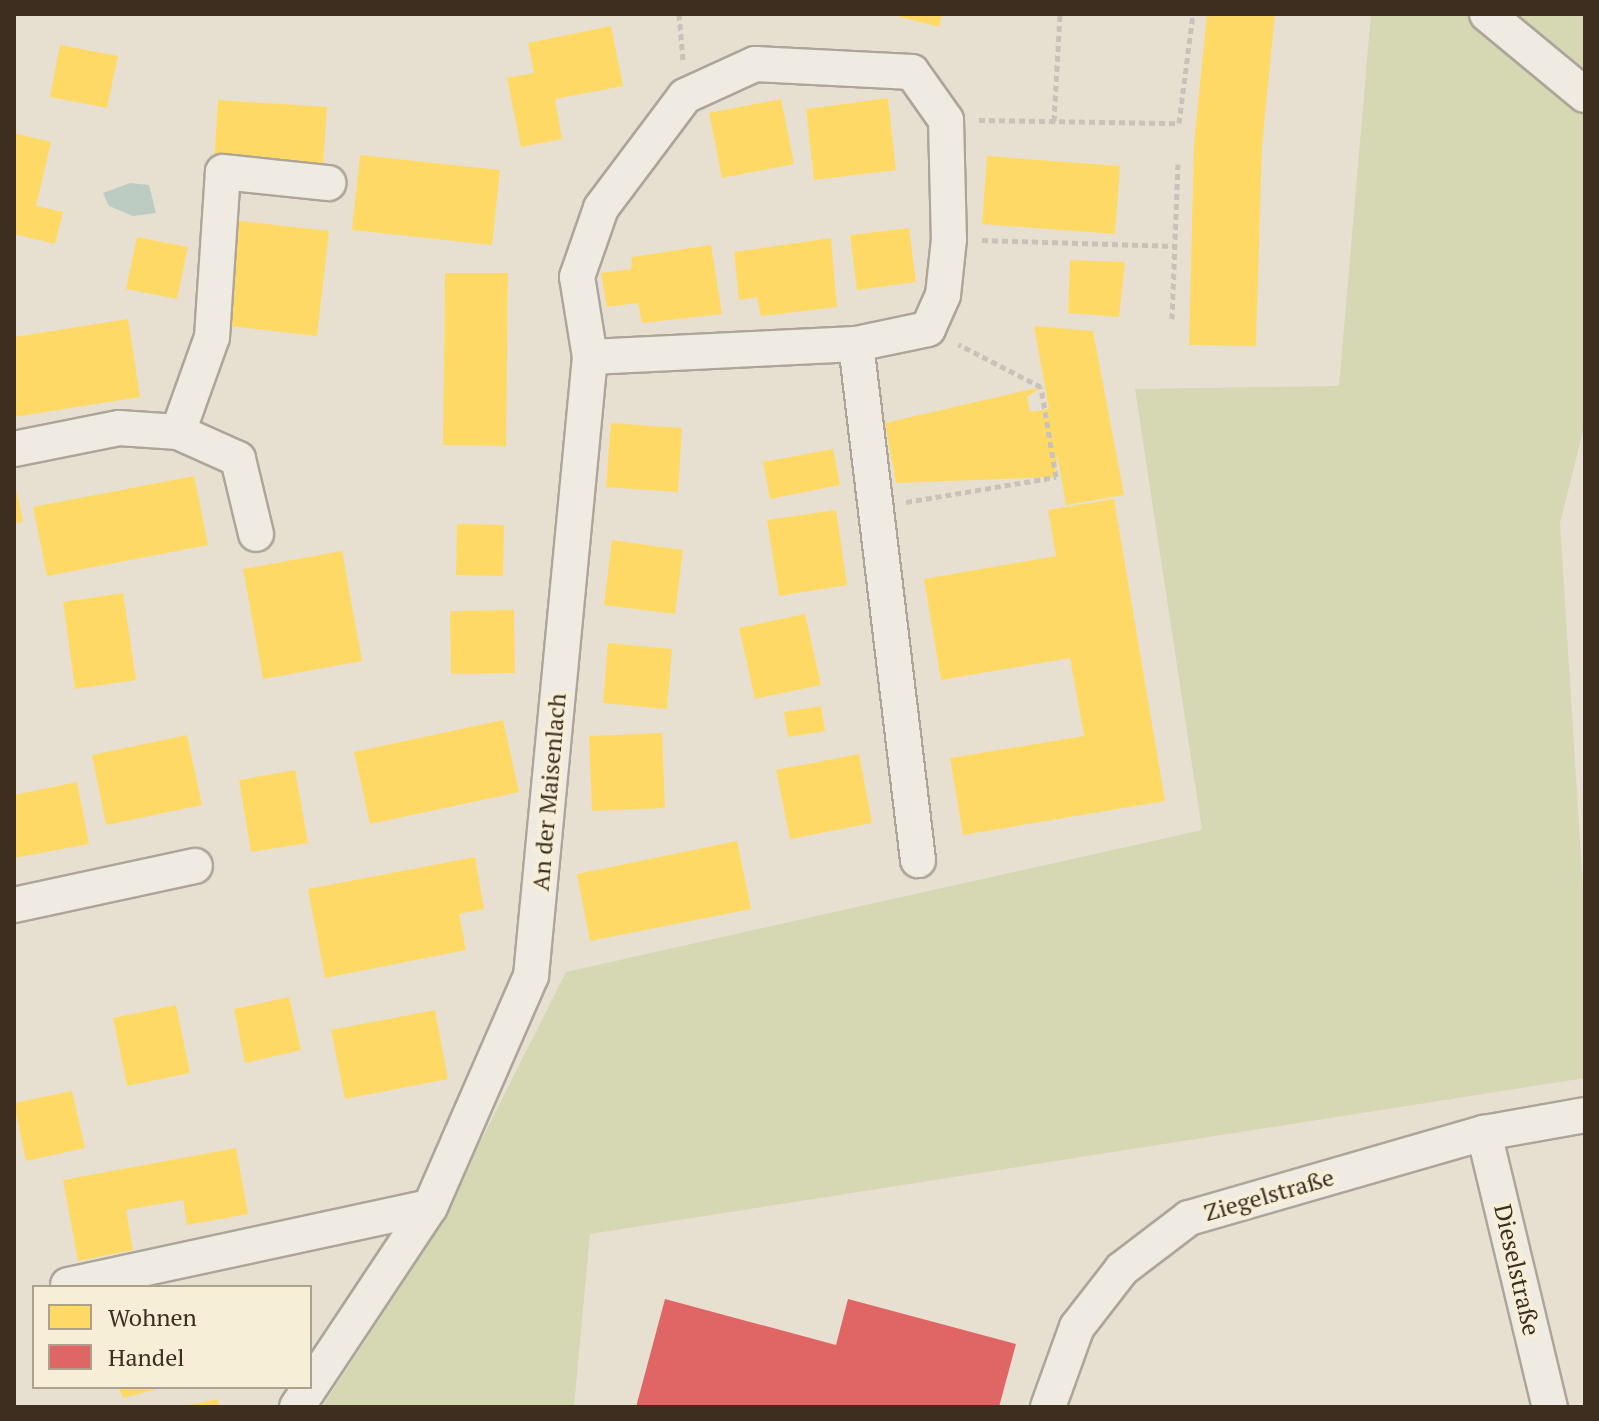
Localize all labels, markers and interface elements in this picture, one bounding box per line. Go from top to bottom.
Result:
street label: An der Maisenlach [526,692,572,892]
street label: Ziegelstraße [1201,1163,1337,1227]
street label: Dieselstraße [1488,1201,1546,1339]
legend [32,1285,312,1389]
text: Wohnen [108,1301,197,1333]
text: Handel [108,1341,184,1373]

